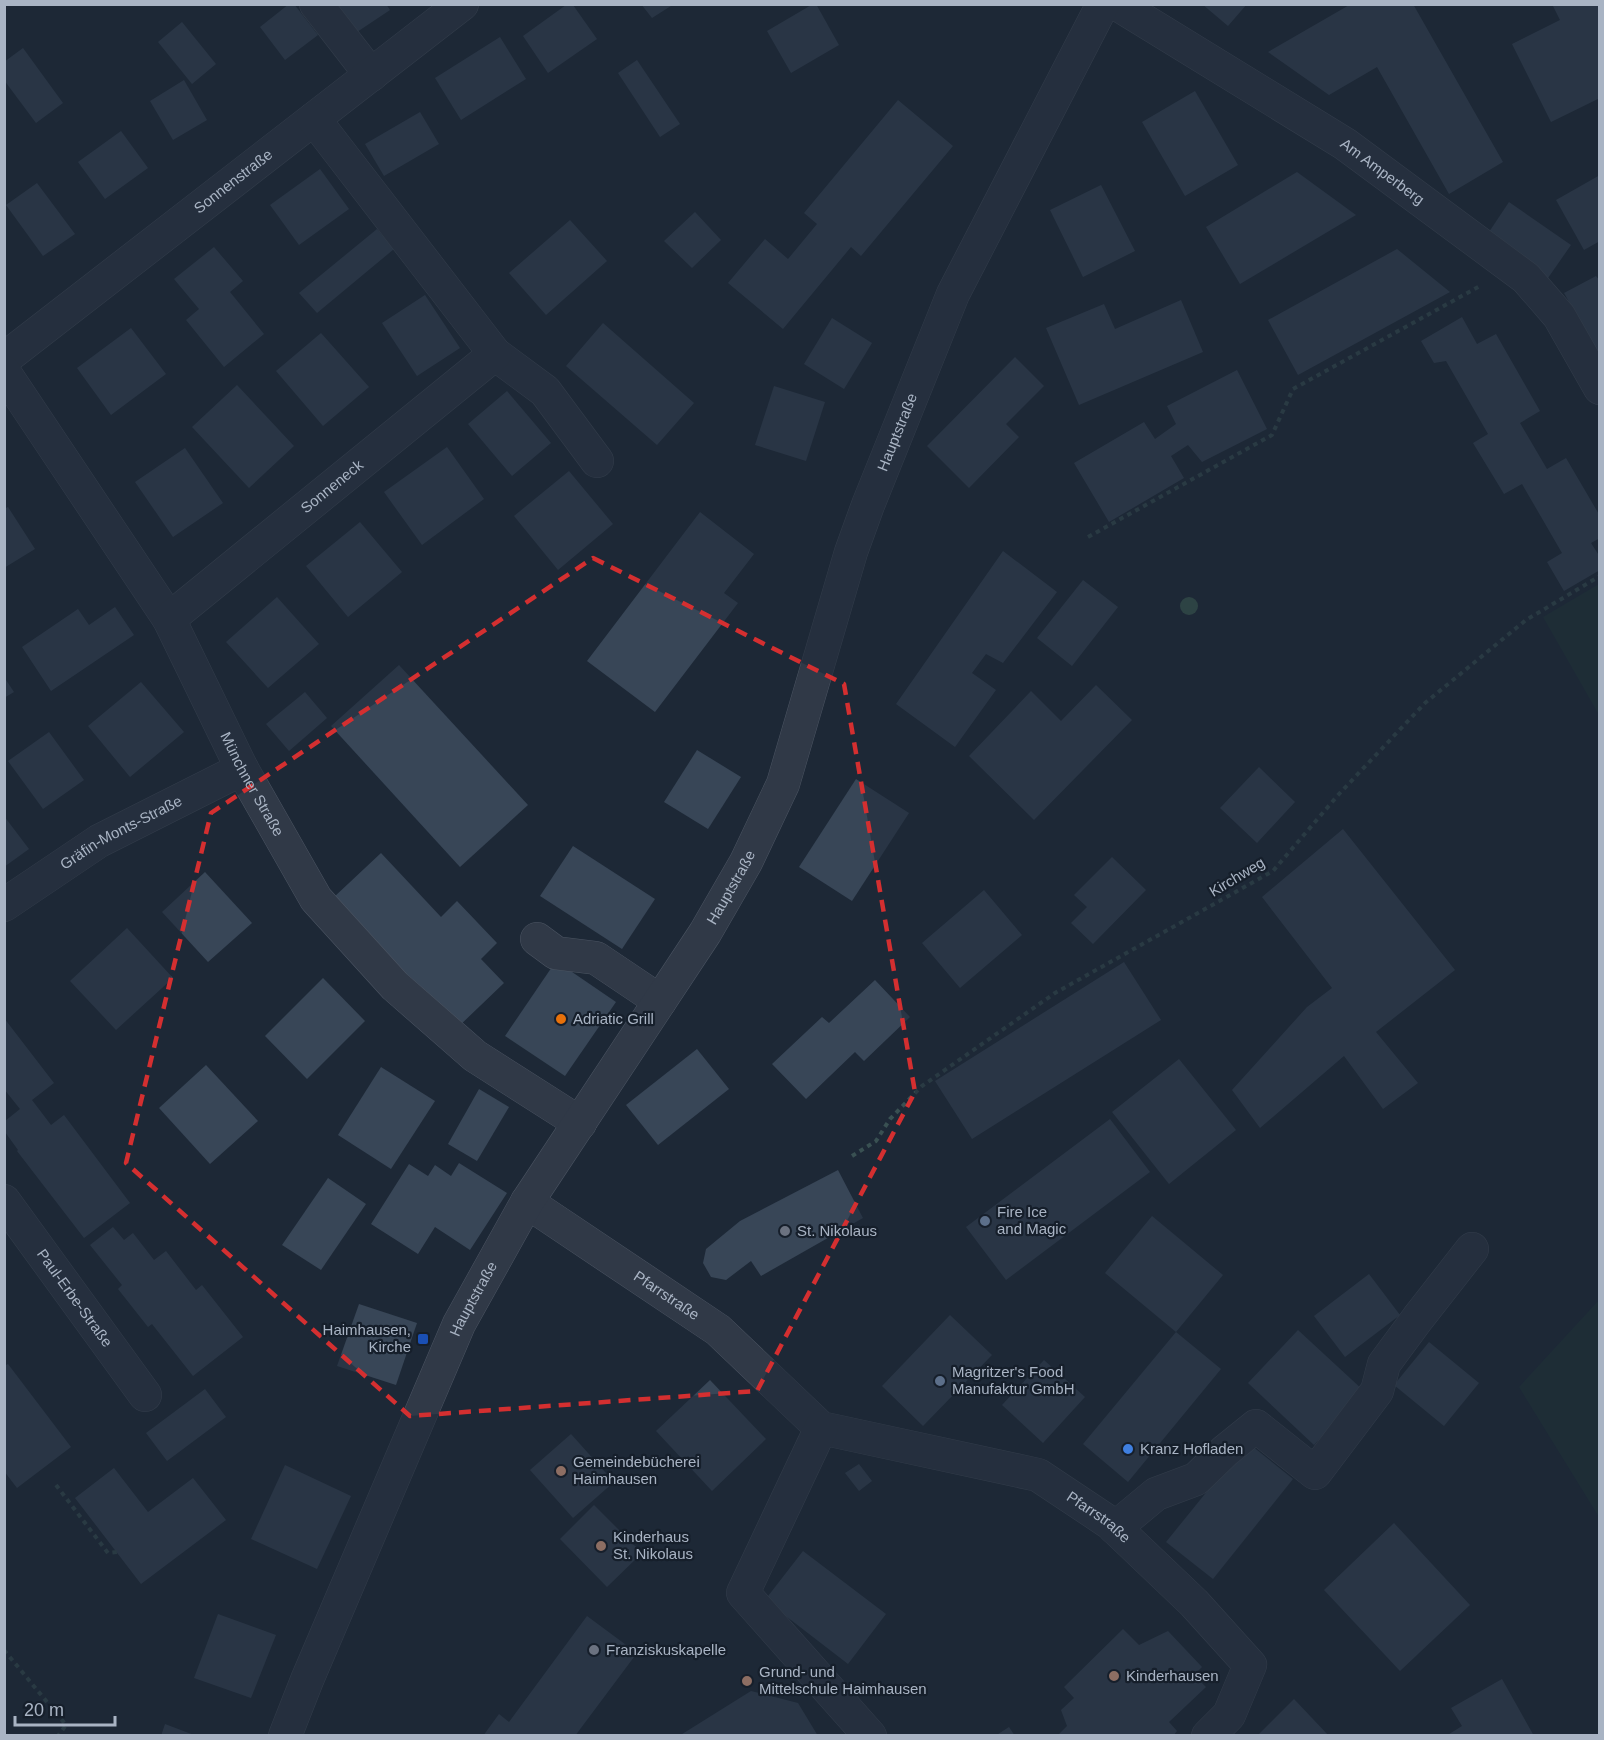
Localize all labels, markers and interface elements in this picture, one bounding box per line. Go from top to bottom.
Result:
street label: Am Amperberg [1337,135,1428,208]
street label: Sonnenstraße [190,145,275,217]
street label: Hauptstraße [874,391,920,474]
street label: Sonneneck [297,456,367,516]
street label: Münchner Straße [217,729,287,839]
street label: Gräfin-Monts-Straße [57,792,185,873]
street label: Hauptstraße [703,847,758,927]
street label: Kirchweg [1206,853,1268,900]
place label: Adriatic Grill [573,1010,654,1027]
marker: Adriatic Grill [554,1012,568,1026]
place label: Fire Ice and Magic [997,1203,1067,1237]
marker: Fire Ice and Magic [978,1214,992,1228]
place label: St. Nikolaus [797,1222,877,1239]
marker: St. Nikolaus [778,1224,792,1238]
street label: Paul-Erbe-Straße [34,1246,116,1350]
street label: Hauptstraße [446,1258,500,1339]
street label: Pfarrstraße [631,1267,703,1323]
place label: Haimhausen, Kirche [323,1321,411,1355]
marker: Haimhausen, Kirche [416,1332,430,1346]
place label: Magritzer's Food Manufaktur GmbH [952,1363,1075,1397]
marker: Magritzer's Food Manufaktur GmbH [933,1374,947,1388]
place label: Kranz Hofladen [1140,1440,1243,1457]
marker: Kranz Hofladen [1121,1442,1135,1456]
place label: Gemeindebücherei Haimhausen [573,1453,700,1487]
marker: Gemeindebücherei Haimhausen [554,1464,568,1478]
street label: Pfarrstraße [1064,1488,1134,1546]
place label: Kinderhaus St. Nikolaus [613,1528,693,1562]
marker: Kinderhaus St. Nikolaus [594,1539,608,1553]
place label: Franziskuskapelle [606,1641,726,1658]
marker: Franziskuskapelle [587,1643,601,1657]
place label: Grund- und Mittelschule Haimhausen [759,1663,927,1697]
place label: Kinderhausen [1126,1667,1219,1684]
marker: Kinderhausen [1107,1669,1121,1683]
marker: Grund- und Mittelschule Haimhausen [740,1674,754,1688]
scale bar [15,1689,116,1727]
text: 20 m [24,1700,64,1720]

